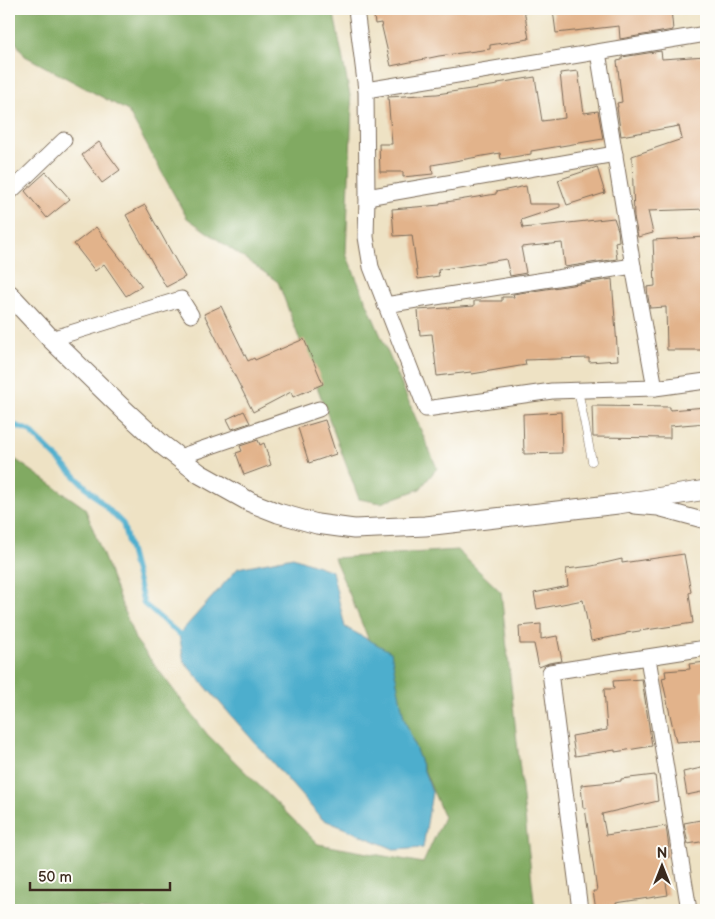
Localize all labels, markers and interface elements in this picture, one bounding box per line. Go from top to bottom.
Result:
north arrow [638,842,688,892]
text: N [657,845,667,862]
scale bar [30,859,170,891]
text: 50 m [38,868,72,887]

